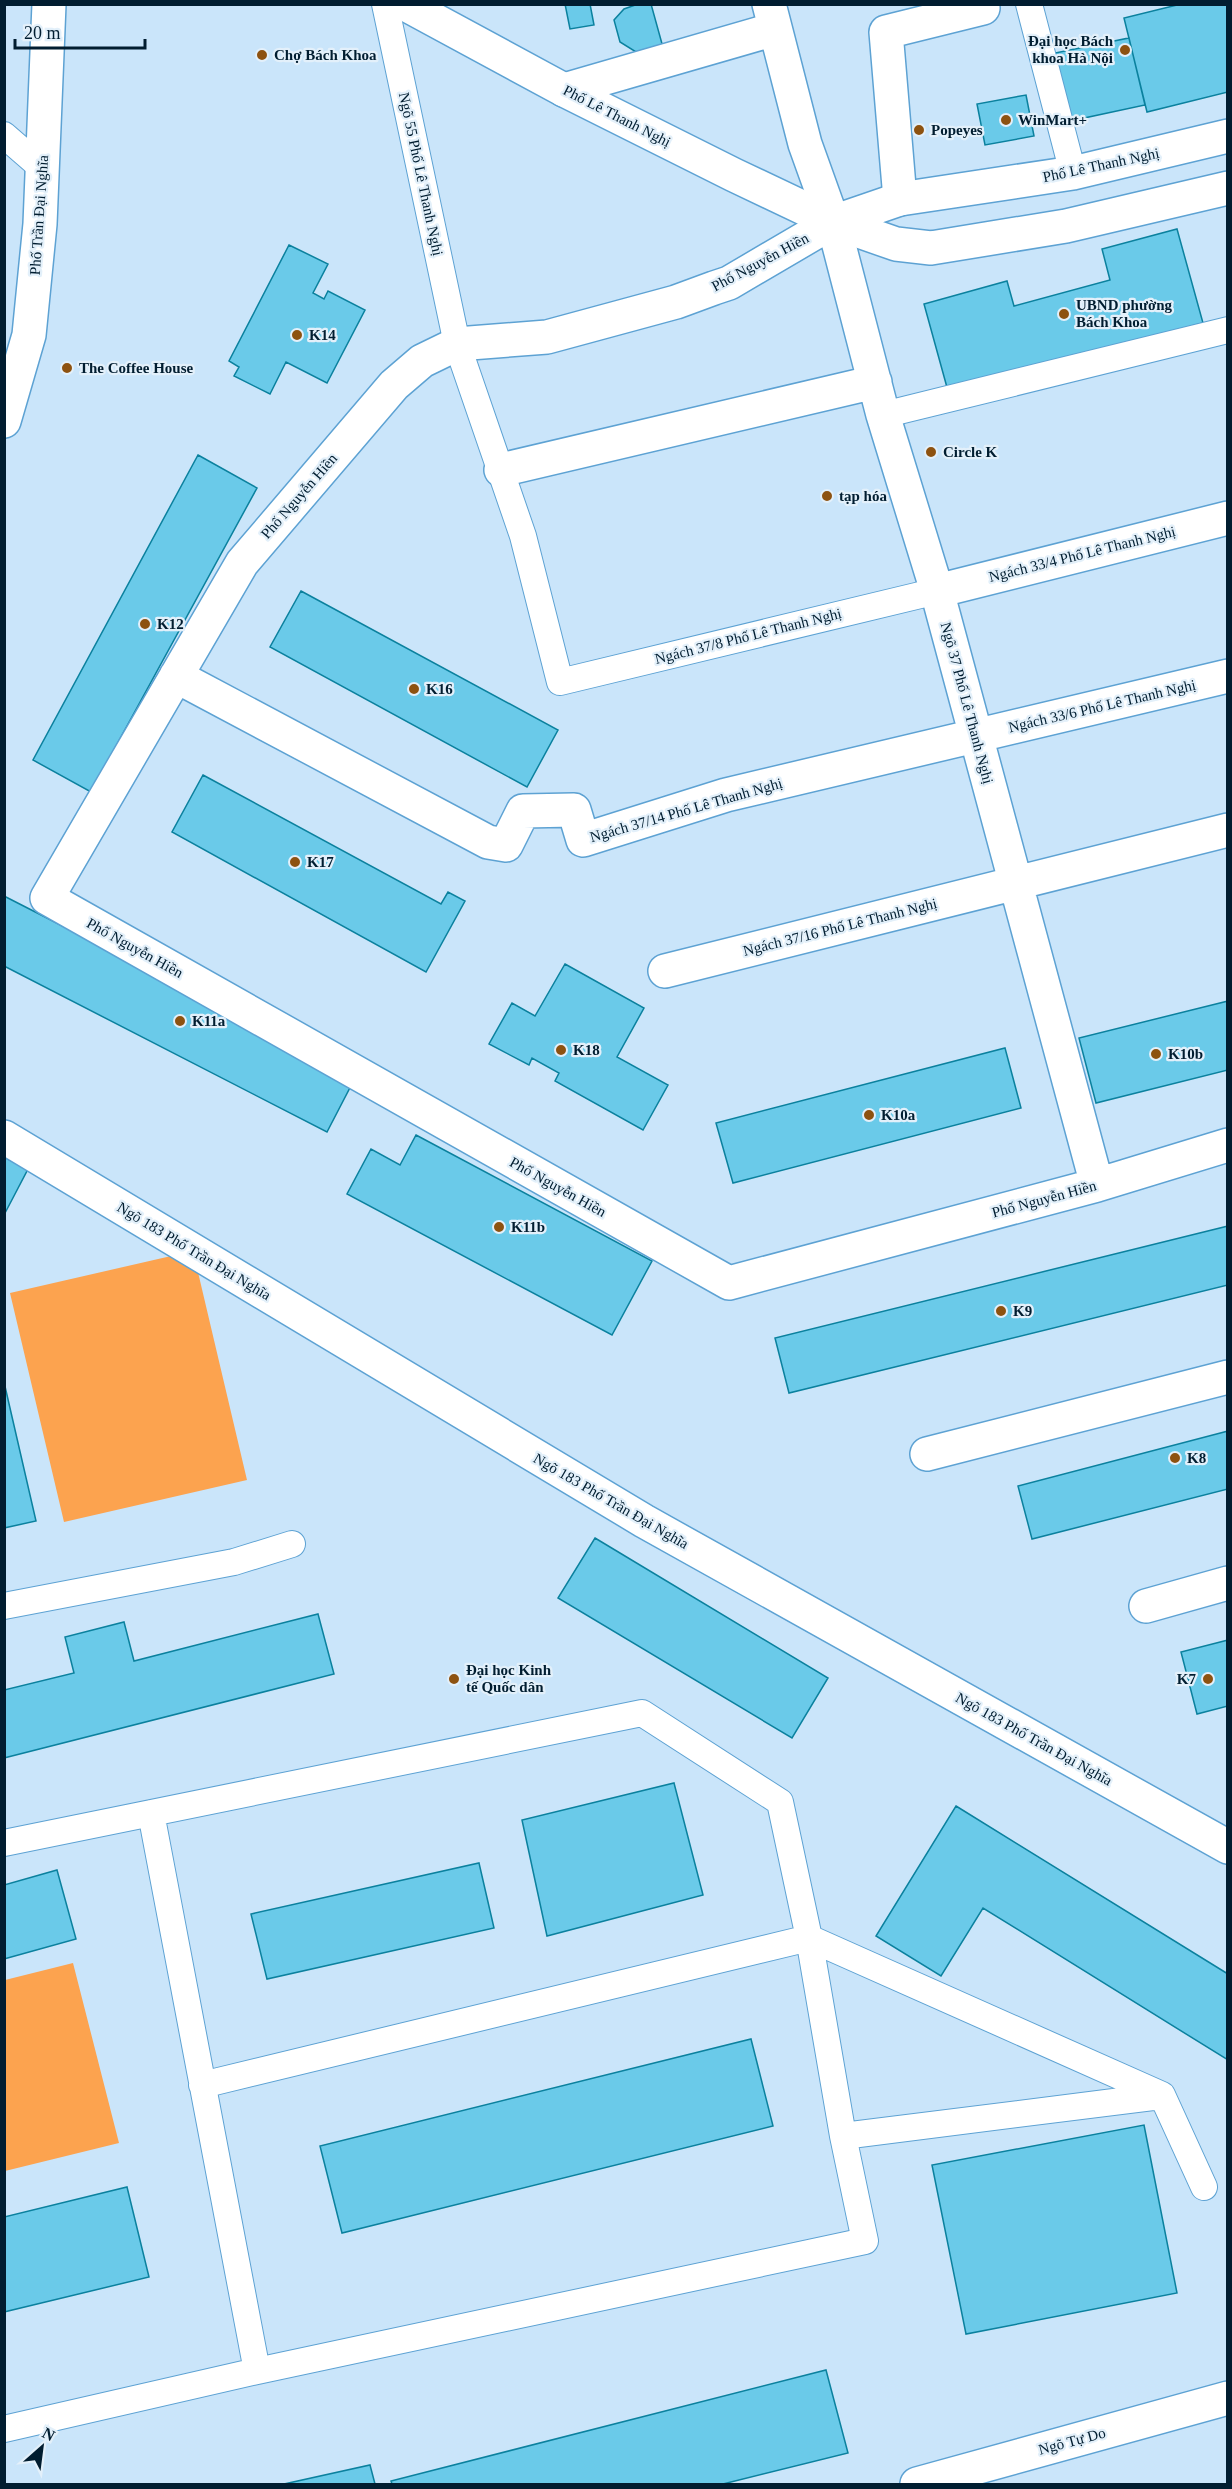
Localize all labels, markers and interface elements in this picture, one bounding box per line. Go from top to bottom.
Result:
scale bar [15,12,146,50]
text: 20 m [24,23,61,43]
place label: Đại học Bách khoa Hà Nội [1028,33,1114,66]
marker: Đại học Bách khoa Hà Nội [1118,43,1132,57]
place label: Chợ Bách Khoa [274,47,377,63]
marker: Chợ Bách Khoa [255,48,269,62]
street label: Phố Lê Thanh Nghị [561,82,673,150]
street label: Ngõ 55 Phố Lê Thanh Nghị [396,91,446,257]
place label: WinMart+ [1018,112,1087,128]
marker: WinMart+ [999,113,1013,127]
place label: Popeyes [931,122,983,138]
marker: Popeyes [912,123,926,137]
street label: Phố Lê Thanh Nghị [1041,145,1161,185]
street label: Phố Trần Đại Nghĩa [27,154,51,276]
street label: Phố Nguyễn Hiền [709,229,812,294]
place label: UBND phường Bách Khoa [1076,297,1173,330]
marker: UBND phường Bách Khoa [1057,307,1071,321]
place label: K14 [309,327,336,343]
marker: K14 [290,328,304,342]
place label: The Coffee House [79,360,193,376]
marker: The Coffee House [60,361,74,375]
place label: Circle K [943,444,998,460]
marker: Circle K [924,445,938,459]
street label: Phố Nguyễn Hiền [258,450,341,542]
place label: tạp hóa [839,488,887,504]
marker: tạp hóa [820,489,834,503]
street label: Ngách 33/4 Phố Lê Thanh Nghị [987,523,1177,585]
street label: Ngách 37/8 Phố Lê Thanh Nghị [653,605,843,667]
place label: K12 [157,616,184,632]
marker: K12 [138,617,152,631]
street label: Ngõ 37 Phố Lê Thanh Nghị [938,620,996,786]
street label: Ngách 33/6 Phố Lê Thanh Nghị [1007,677,1197,735]
place label: K16 [426,681,453,697]
marker: K16 [407,682,421,696]
street label: Ngách 37/14 Phố Lê Thanh Nghị [588,775,784,845]
place label: K17 [307,854,334,870]
marker: K17 [288,855,302,869]
street label: Ngách 37/16 Phố Lê Thanh Nghị [741,895,939,959]
street label: Phố Nguyễn Hiền [84,915,186,981]
place label: K11a [192,1013,226,1029]
marker: K11a [173,1014,187,1028]
place label: K18 [573,1042,600,1058]
marker: K18 [554,1043,568,1057]
place label: K10b [1168,1046,1203,1062]
marker: K10b [1149,1047,1163,1061]
place label: K10a [881,1107,916,1123]
marker: K10a [862,1108,876,1122]
street label: Phố Nguyễn Hiền [507,1154,609,1220]
street label: Phố Nguyễn Hiền [990,1177,1098,1221]
street label: Ngõ 183 Phố Trần Đại Nghĩa [114,1199,274,1303]
place label: K11b [511,1219,545,1235]
marker: K11b [492,1220,506,1234]
place label: K9 [1013,1303,1032,1319]
marker: K9 [994,1304,1008,1318]
street label: Ngõ 183 Phố Trần Đại Nghĩa [531,1450,692,1552]
place label: K8 [1187,1450,1206,1466]
marker: K8 [1168,1451,1182,1465]
place label: Đại học Kinh tế Quốc dân [466,1662,552,1695]
place label: K7 [1177,1671,1196,1687]
marker: Đại học Kinh tế Quốc dân [447,1672,461,1686]
marker: K7 [1201,1672,1215,1686]
street label: Ngõ 183 Phố Trần Đại Nghĩa [953,1689,1115,1789]
north arrow [12,2417,72,2477]
text: N [40,2424,58,2445]
street label: Ngõ Tự Do [1037,2424,1107,2458]

